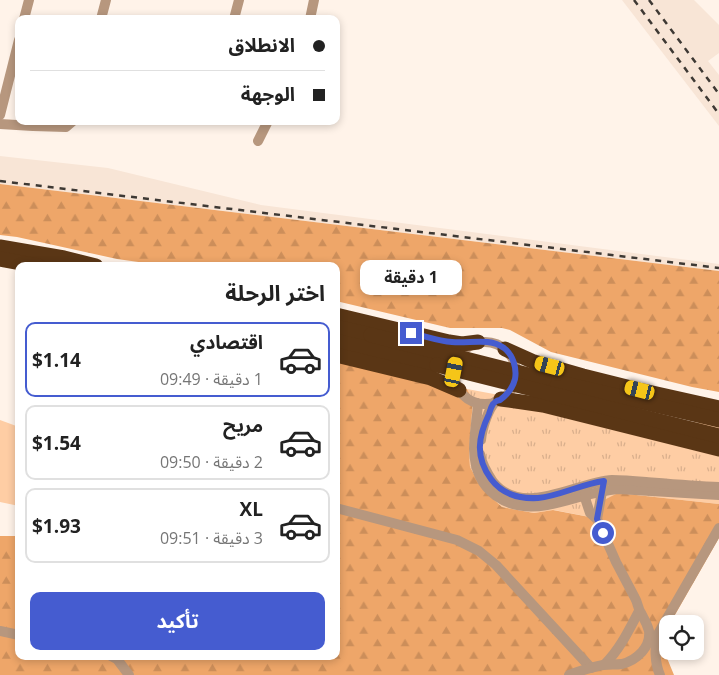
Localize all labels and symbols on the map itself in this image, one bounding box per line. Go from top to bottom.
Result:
callout: 1 دقيقة [360,260,462,296]
route end [400,322,422,344]
car [533,355,566,377]
car [443,356,464,388]
car [623,379,656,401]
route start [592,522,614,544]

